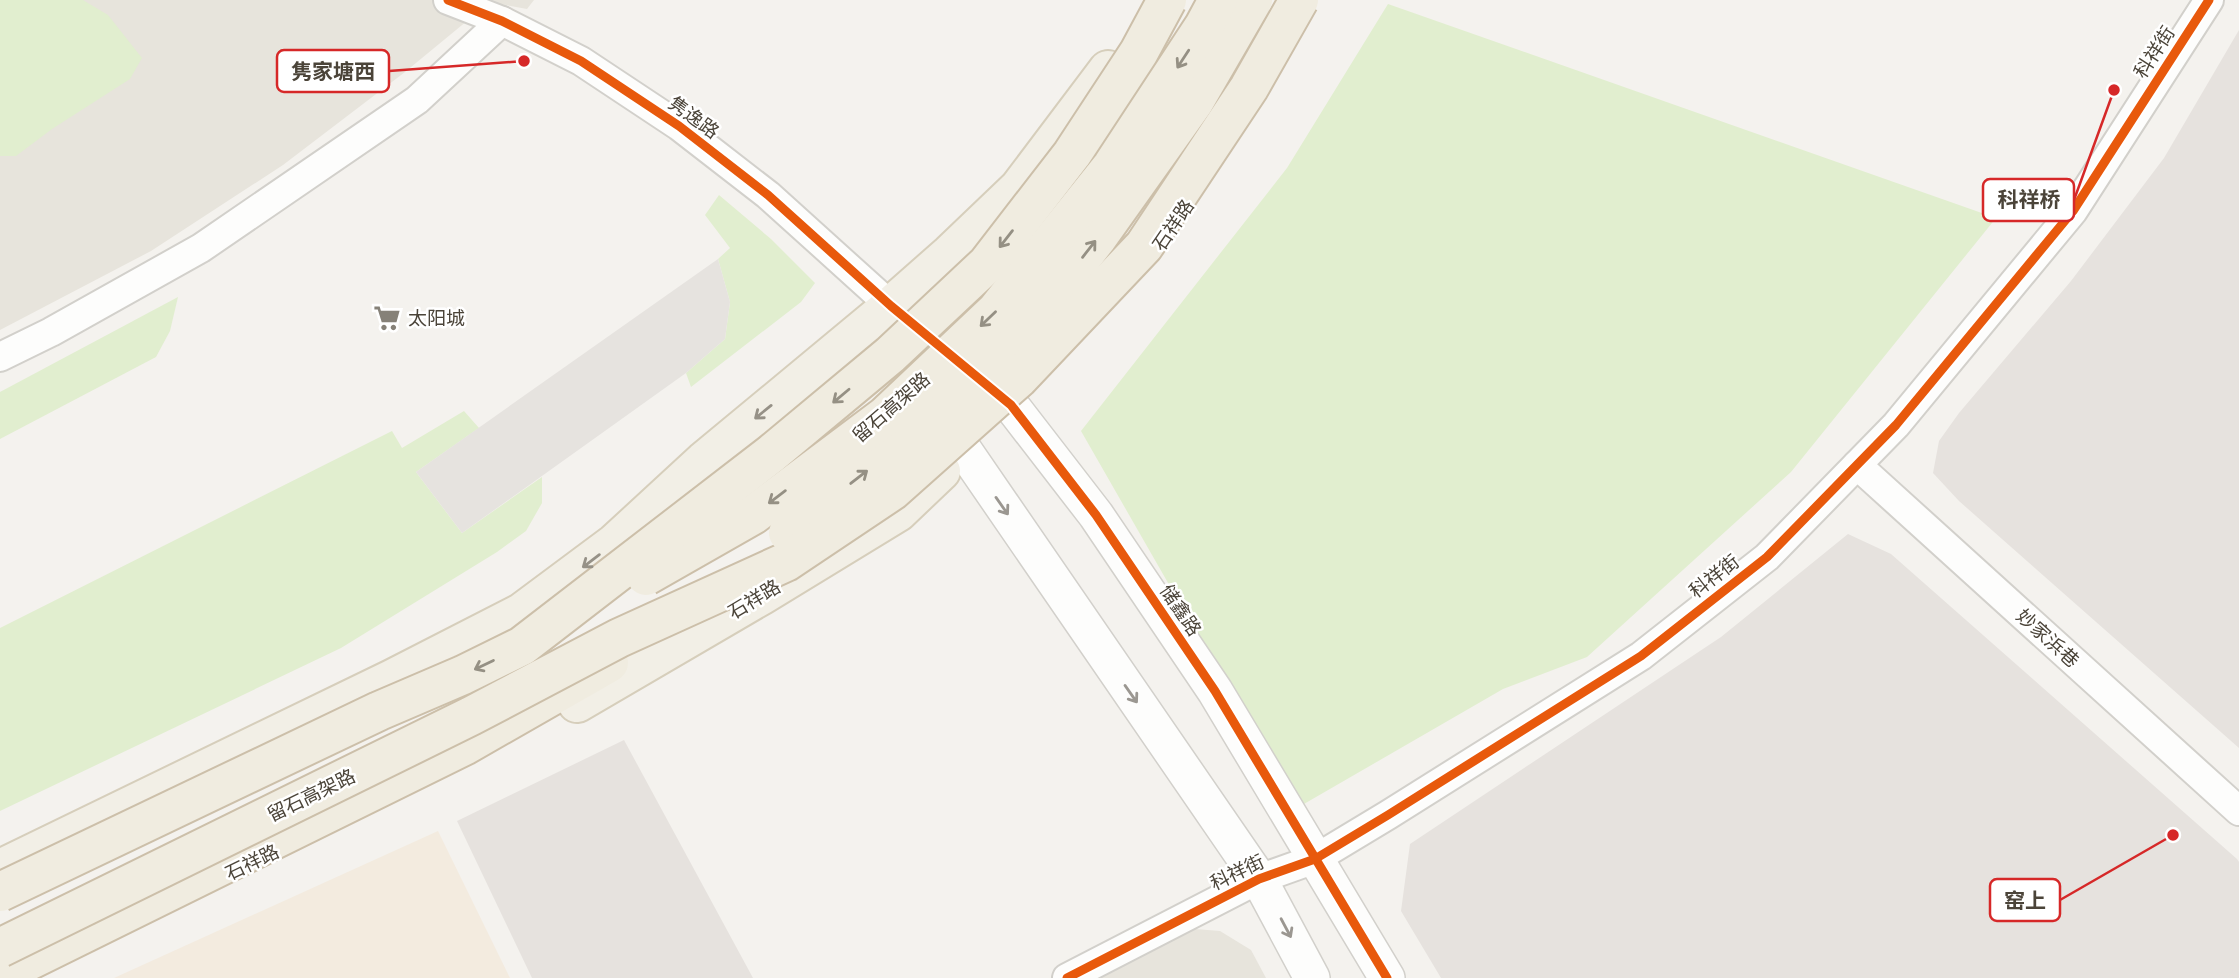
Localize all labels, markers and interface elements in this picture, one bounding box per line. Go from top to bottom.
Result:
street label: 科祥街 [2129,22,2180,83]
one-way arrow [1175,48,1189,68]
callout: 隽家塘西 [277,50,389,92]
text: 隽家塘西 [291,59,375,85]
street label: 隽逸路 [663,91,724,144]
callout: 科祥桥 [1983,179,2074,221]
text: 科祥桥 [1998,187,2061,213]
street label: 石祥路 [1148,195,1200,256]
one-way arrow [998,229,1013,248]
one-way arrow [1082,240,1097,259]
supermarket icon: 太阳城 [372,303,402,333]
place label: 太阳城 [408,307,465,331]
one-way arrow [980,310,997,327]
street label: 留石高架路 [848,368,935,448]
one-way arrow [833,388,851,403]
one-way arrow [754,404,772,420]
one-way arrow [849,470,868,485]
one-way arrow [768,490,787,504]
one-way arrow [995,496,1009,515]
street label: 科祥街 [1685,550,1744,604]
one-way arrow [582,554,601,568]
street label: 石祥路 [724,575,785,625]
street label: 储鑫路 [1154,580,1206,641]
street label: 妙家浜巷 [2011,604,2084,673]
one-way arrow [474,658,495,672]
one-way arrow [1124,684,1139,703]
street label: 留石高架路 [263,764,359,828]
street label: 石祥路 [222,840,283,886]
street label: 科祥街 [1207,850,1268,896]
callout: 窑上 [1990,879,2060,921]
text: 窑上 [2004,888,2046,914]
one-way arrow [1280,917,1293,938]

